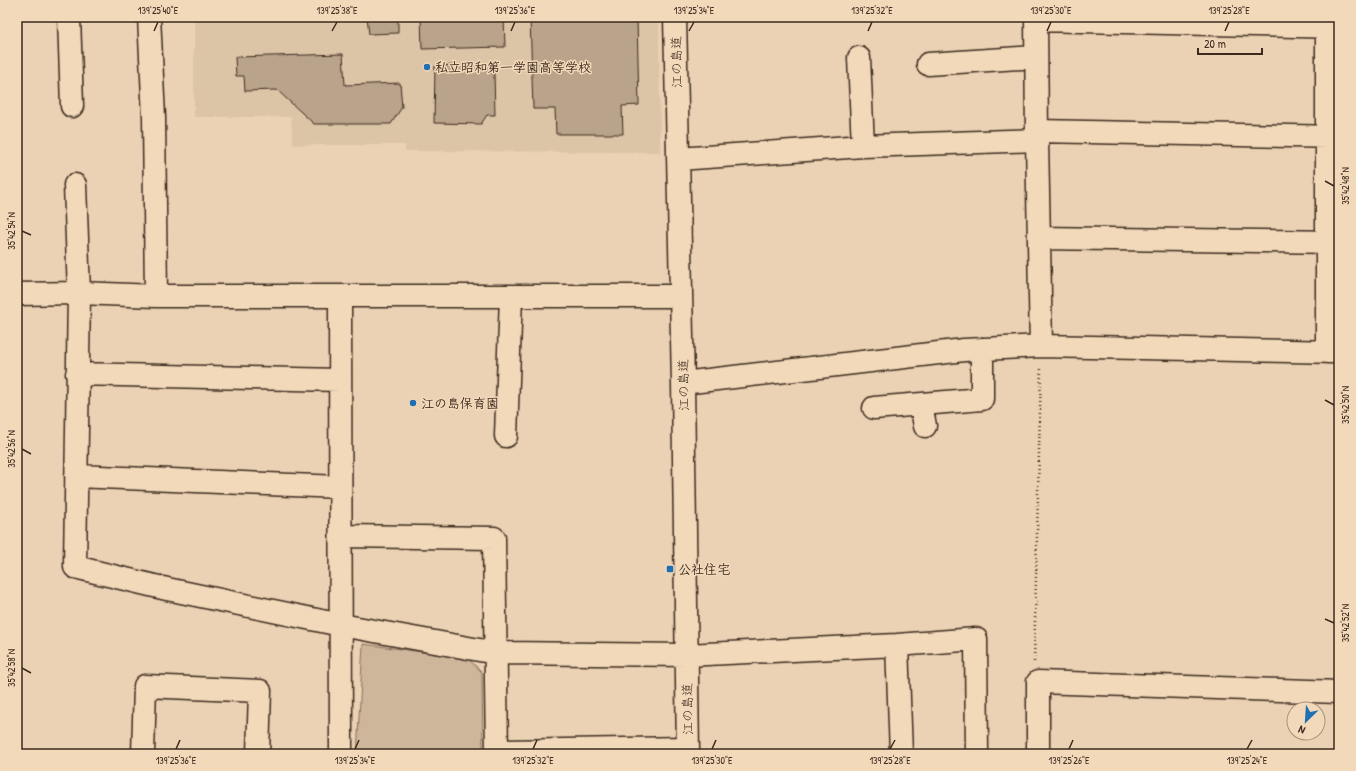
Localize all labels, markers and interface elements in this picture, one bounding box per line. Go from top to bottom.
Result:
text: 139°25'40"E [138,4,179,17]
text: 139°25'38"E [317,4,358,17]
text: 139°25'36"E [495,4,536,17]
text: 139°25'34"E [674,4,715,17]
text: 139°25'32"E [851,4,893,17]
text: 139°25'30"E [1030,4,1072,17]
text: 139°25'28"E [1208,4,1250,17]
scale bar [1198,30,1262,56]
text: 20 m [1204,35,1226,52]
street label: 江の島道 [667,36,685,88]
place label: 私立昭和第一学園高等学校 [435,58,591,76]
marker: 私立昭和第一学園高等学校 [422,62,432,72]
text: 35°42'48"N [1339,167,1352,205]
text: 35°42'54"N [5,212,18,250]
street label: 江の島道 [674,359,692,411]
text: 35°42'50"N [1339,386,1352,424]
place label: 江の島保育園 [421,394,499,412]
marker: 江の島保育園 [408,398,418,408]
text: 35°42'56"N [5,430,18,468]
place label: 公社住宅 [678,560,730,578]
marker: 公社住宅 [665,564,675,574]
text: 35°42'52"N [1339,604,1352,642]
text: 35°42'58"N [5,649,18,687]
street label: 江の島道 [678,683,696,735]
north arrow [1286,701,1326,741]
text: N [1296,722,1307,738]
text: 139°25'36"E [156,754,197,767]
text: 139°25'34"E [335,754,376,767]
text: 139°25'32"E [512,754,554,767]
text: 139°25'30"E [691,754,733,767]
text: 139°25'28"E [869,754,911,767]
text: 139°25'26"E [1049,754,1090,767]
text: 139°25'24"E [1227,754,1268,767]

